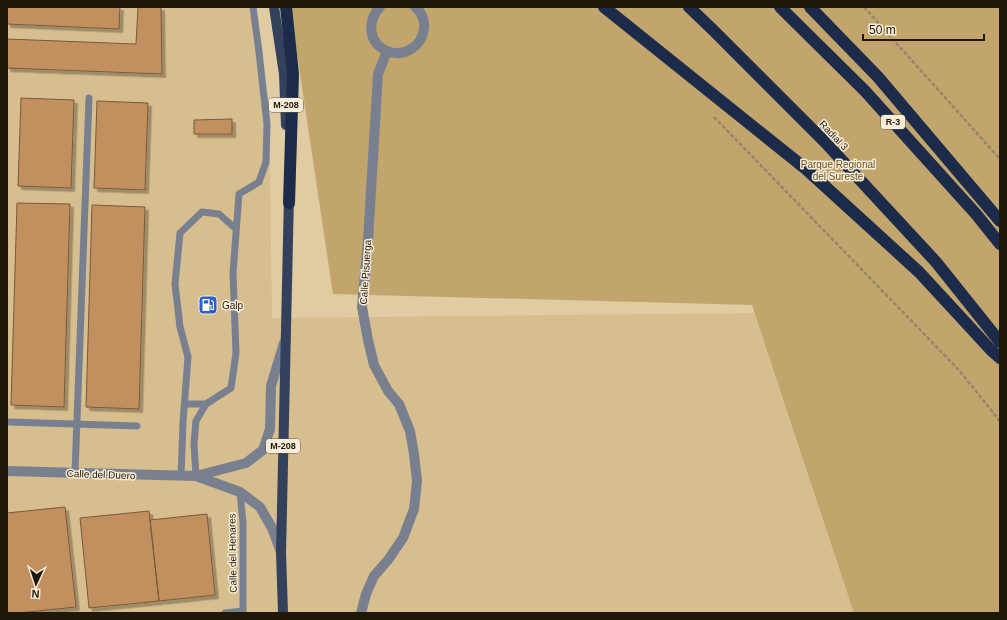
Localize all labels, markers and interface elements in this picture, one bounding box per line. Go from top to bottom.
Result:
scale bar [863,16,984,42]
text: 50 m [869,23,896,37]
road number: M-208 [269,98,303,112]
road number: R-3 [881,115,905,129]
street label: Radial 3 [817,118,851,153]
park label: Parque Regional del Sureste [801,159,875,182]
street label: Calle Pisuerga [358,239,373,305]
fuel station icon: Galp [197,294,219,316]
place label: Galp [222,300,244,311]
road number: M-208 [266,439,300,453]
street label: Calle del Duero [66,468,136,481]
street label: Calle del Henares [226,513,239,593]
north arrow [16,564,56,604]
text: N [31,588,40,600]

